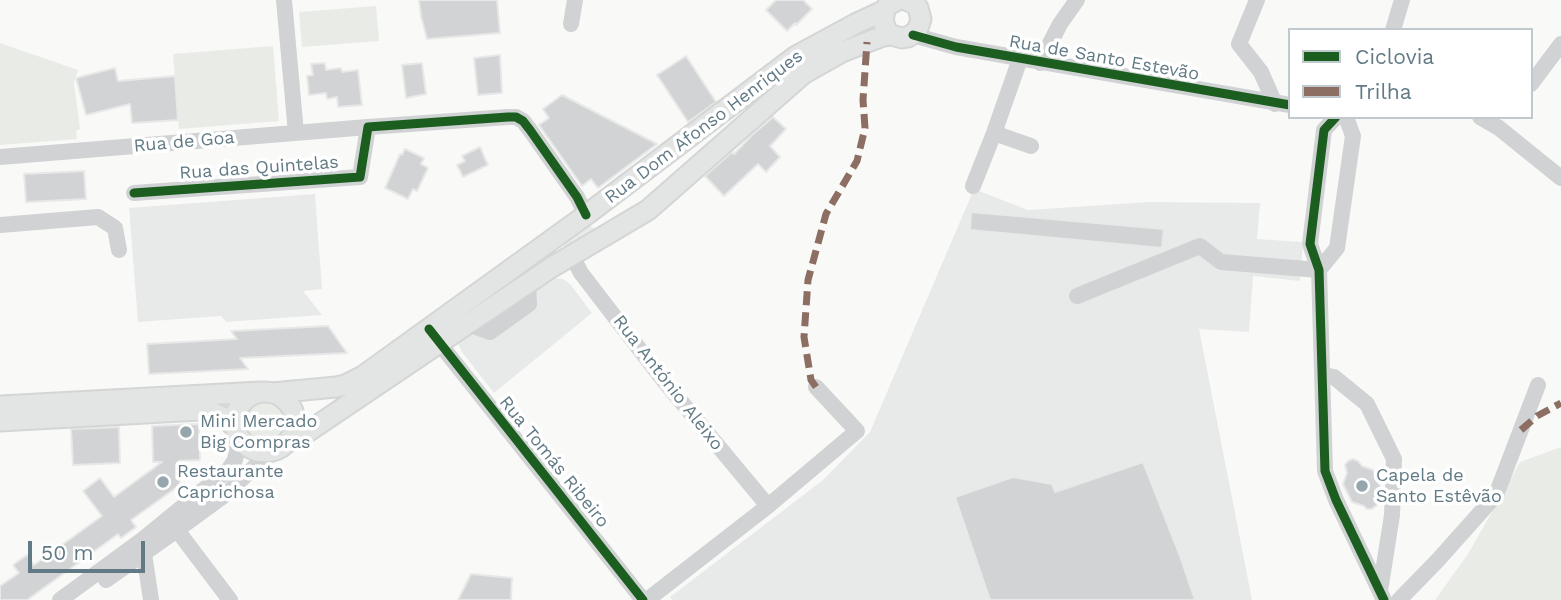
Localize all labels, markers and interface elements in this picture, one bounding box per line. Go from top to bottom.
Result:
legend [1288,28,1533,119]
street label: Rua de Santo Estevão [1007,31,1201,85]
text: Ciclovia [1355,44,1434,69]
street label: Rua Dom Afonso Henriques [601,46,807,208]
text: Trilha [1355,79,1412,104]
street label: Rua de Goa [133,127,235,157]
street label: Rua das Quintelas [179,152,339,184]
street label: Rua António Aleixo [608,311,728,455]
street label: Rua Tomás Ribeiro [494,392,614,532]
place label: Mini Mercado Big Compras [200,411,317,453]
marker: Mini Mercado Big Compras [178,424,194,440]
place label: Restaurante Caprichosa [177,461,284,504]
place label: Capela de Santo Estêvão [1376,465,1502,508]
marker: Restaurante Caprichosa [155,474,171,490]
marker: Capela de Santo Estêvão [1354,478,1370,494]
scale bar [32,526,149,570]
text: 50 m [41,540,93,565]

